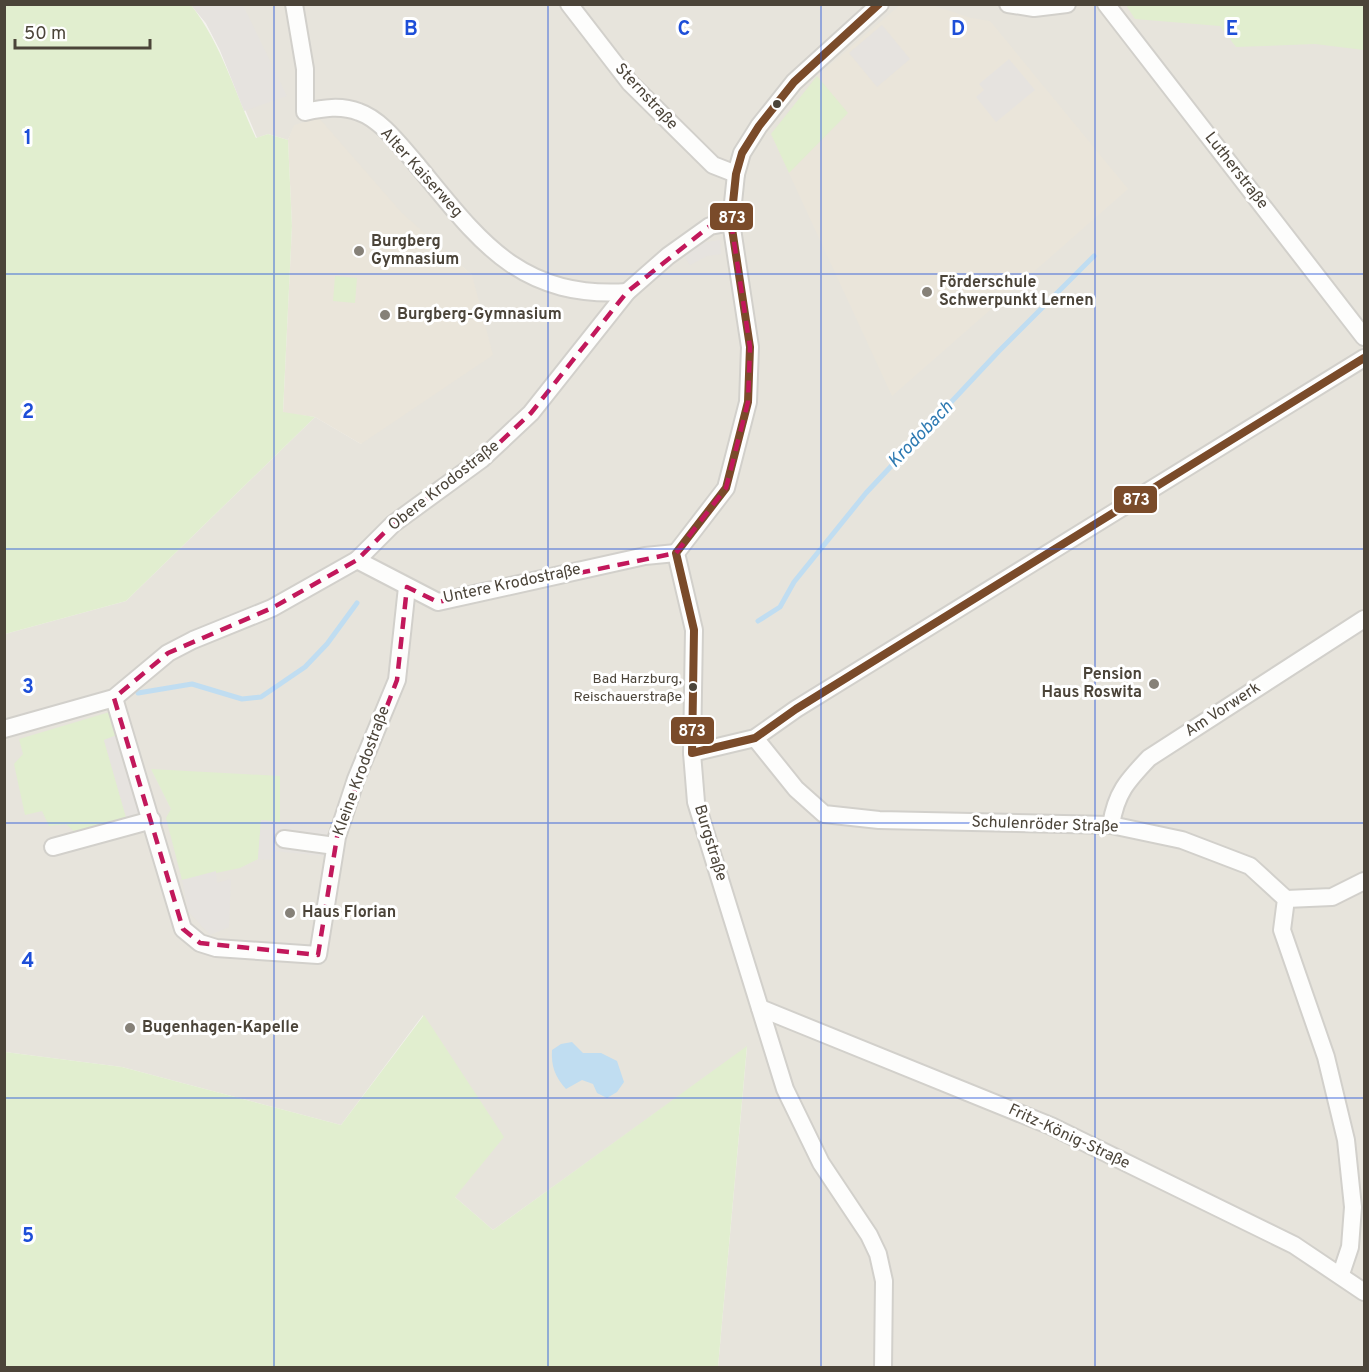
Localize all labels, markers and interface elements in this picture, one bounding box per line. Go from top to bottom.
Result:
scale bar [15,12,150,50]
text: B [404,17,418,43]
text: C [678,17,690,43]
text: D [951,17,965,43]
text: E [1226,17,1238,43]
text: 50 m [24,23,66,46]
street label: Sternstraße [610,60,682,134]
unlabelled marker [771,98,783,110]
street label: Alter Kaiserweg [375,124,467,222]
text: 1 [24,126,32,152]
street label: Lutherstraße [1200,128,1272,214]
line badge: 873 [709,202,754,231]
text: 873 [718,209,746,229]
place label: Burgberg Gymnasium [371,232,459,270]
marker: Burgberg Gymnasium [352,244,366,258]
place label: Förderschule Schwerpunkt Lernen [939,273,1094,311]
marker: Förderschule Schwerpunkt Lernen [920,285,934,299]
place label: Burgberg-Gymnasium [397,305,562,325]
marker: Burgberg-Gymnasium [378,308,392,322]
water label: Krodobach [883,396,959,473]
text: 2 [22,400,34,426]
street label: Obere Krodostraße [384,436,504,536]
line badge: 873 [1113,485,1158,514]
text: 873 [1122,491,1150,511]
street label: Untere Krodostraße [441,560,583,608]
place label: Pension Haus Roswita [1041,665,1142,703]
place label: Bad Harzburg, Reischauerstraße [573,671,682,706]
text: 3 [22,675,34,701]
marker: Pension Haus Roswita [1147,677,1161,691]
street label: Am Vorwerk [1181,678,1265,742]
marker: Bad Harzburg, Reischauerstraße [687,681,699,693]
street label: Kleine Krodostraße [329,703,395,839]
line badge: 873 [670,716,715,745]
text: 873 [678,722,706,742]
street label: Burgstraße [689,802,731,884]
street label: Schulenröder Straße [971,812,1119,838]
place label: Haus Florian [302,903,396,923]
marker: Haus Florian [283,906,297,920]
text: 4 [22,949,34,975]
place label: Bugenhagen-Kapelle [142,1018,299,1038]
marker: Bugenhagen-Kapelle [123,1021,137,1035]
street label: Fritz-König-Straße [1005,1100,1133,1174]
text: 5 [22,1224,34,1250]

